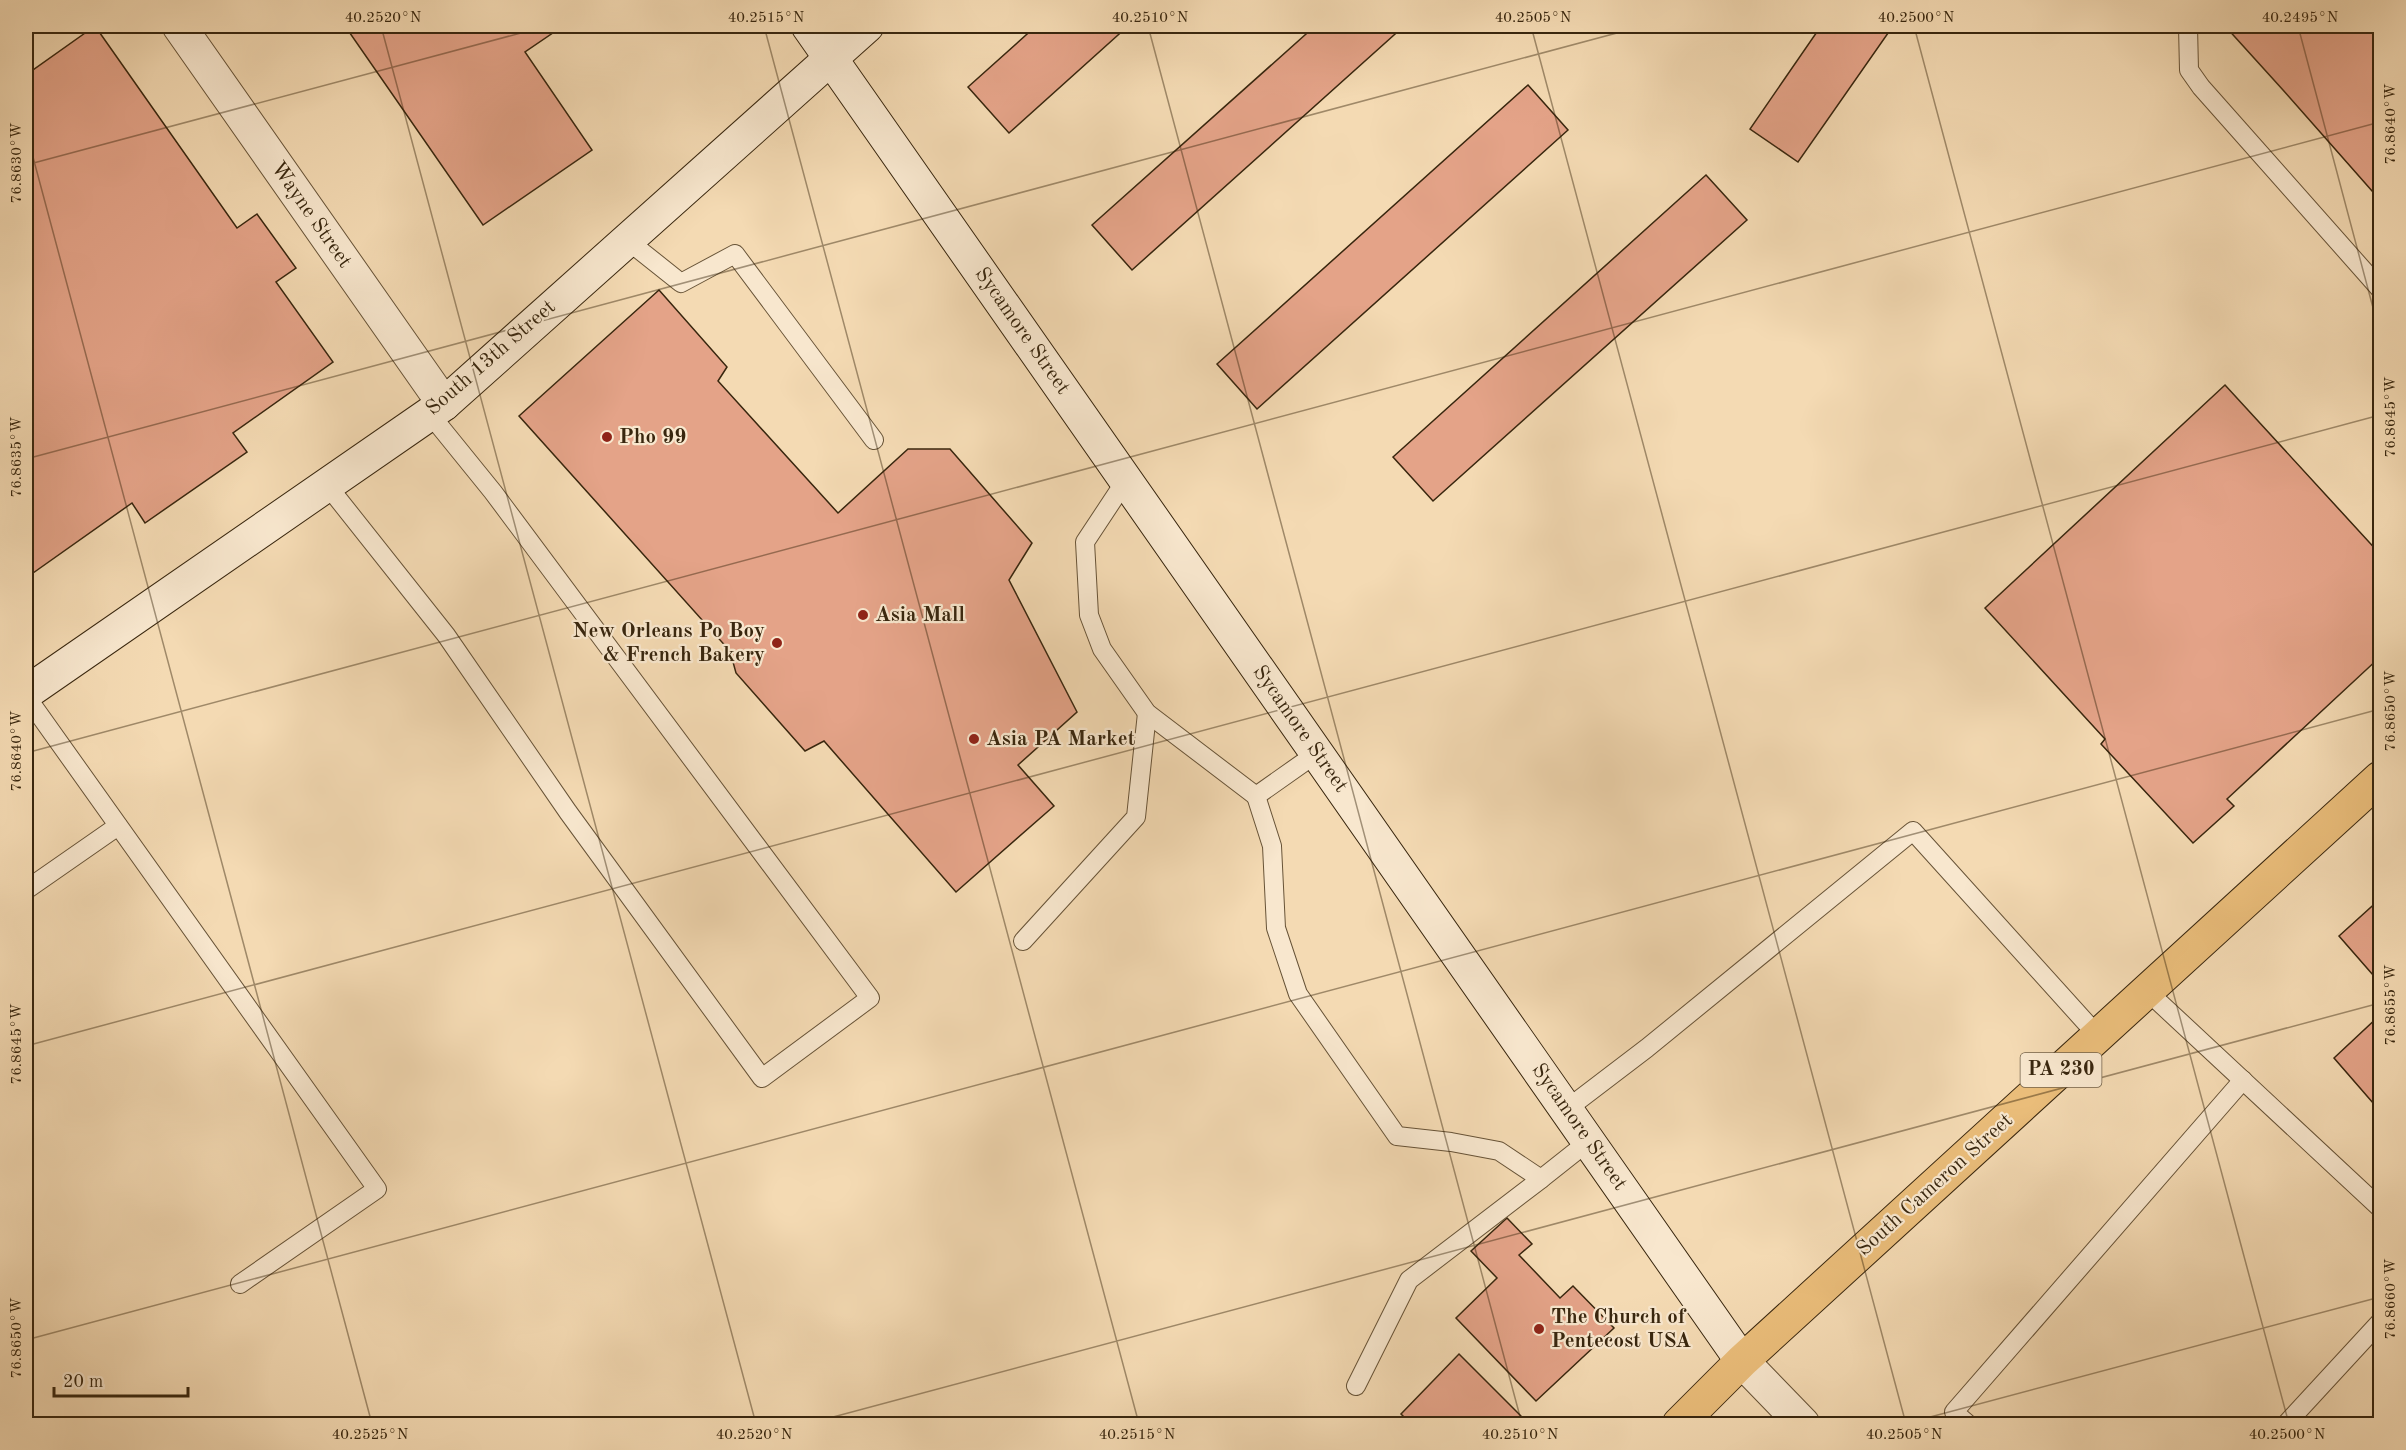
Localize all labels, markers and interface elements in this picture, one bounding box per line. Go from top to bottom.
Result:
text: 40.2520°N [345,11,422,26]
text: 40.2515°N [728,11,805,26]
text: 40.2510°N [1112,11,1189,26]
text: 40.2505°N [1495,11,1572,26]
text: 40.2500°N [1878,11,1955,26]
text: 40.2495°N [2262,11,2339,26]
text: 76.8640°W [2384,83,2399,165]
text: 76.8630°W [10,122,25,204]
street label: Wayne Street [267,158,355,272]
street label: Sycamore Street [971,264,1073,398]
street label: South 13th Street [422,296,560,420]
text: 76.8645°W [2384,376,2399,458]
text: 76.8635°W [10,416,25,498]
place label: Pho 99 [619,427,686,448]
marker: Pho 99 [600,430,614,444]
place label: Asia Mall [875,605,965,626]
marker: Asia Mall [856,608,870,622]
place label: New Orleans Po Boy & French Bakery [573,621,765,666]
marker: New Orleans Po Boy & French Bakery [770,636,784,650]
street label: Sycamore Street [1249,662,1351,796]
text: 76.8650°W [2384,670,2399,752]
text: 76.8640°W [10,710,25,792]
place label: Asia PA Market [986,729,1136,750]
marker: Asia PA Market [967,732,981,746]
text: 76.8655°W [2384,964,2399,1046]
text: 76.8645°W [10,1003,25,1085]
road number: PA 230 [2020,1053,2102,1087]
street label: Sycamore Street [1528,1060,1630,1194]
street label: South Cameron Street [1853,1110,2017,1260]
text: 76.8660°W [2384,1258,2399,1340]
text: 76.8650°W [10,1297,25,1379]
place label: The Church of Pentecost USA [1551,1307,1691,1352]
marker: The Church of Pentecost USA [1532,1322,1546,1336]
scale bar [54,1360,188,1398]
text: 20 m [63,1373,103,1391]
text: 40.2525°N [332,1428,409,1443]
text: 40.2520°N [716,1428,793,1443]
text: 40.2515°N [1099,1428,1176,1443]
text: 40.2510°N [1482,1428,1559,1443]
text: 40.2505°N [1866,1428,1943,1443]
text: 40.2500°N [2249,1428,2326,1443]

